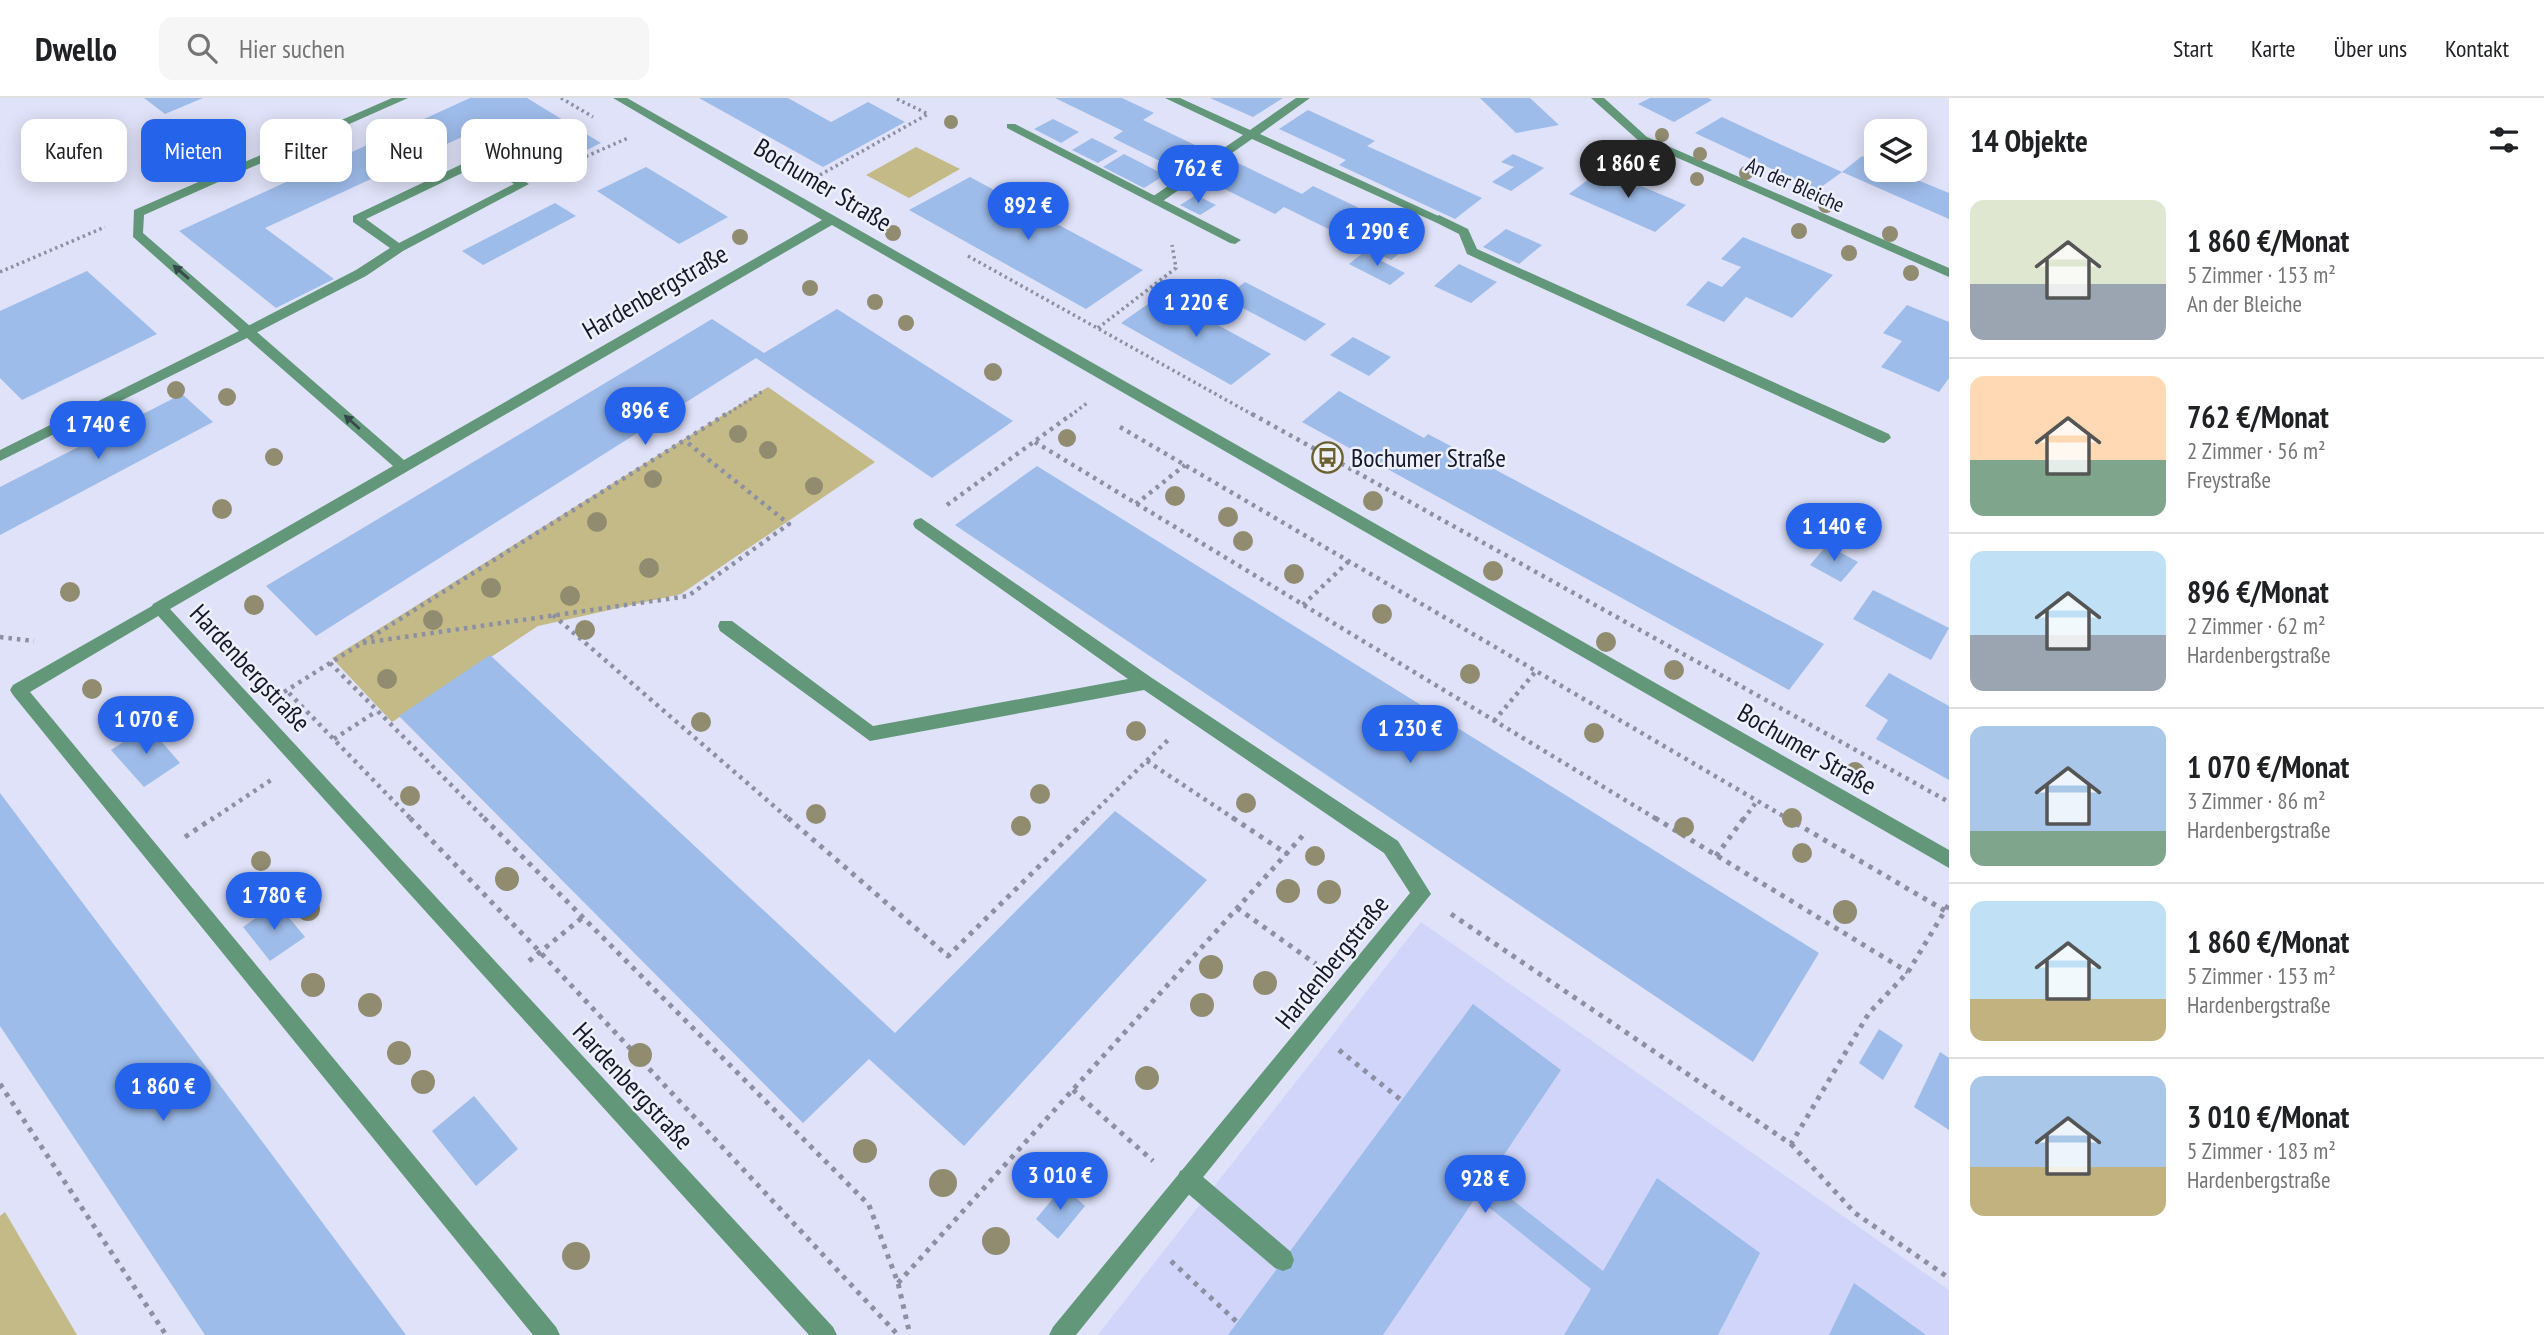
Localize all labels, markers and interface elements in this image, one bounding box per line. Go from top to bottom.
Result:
search box [159,17,649,80]
text: Dwello [35,27,117,70]
icon: search [183,29,221,67]
text: Hier suchen [239,32,345,65]
text: Start [2173,33,2213,64]
text: Karte [2251,33,2296,64]
text: Über uns [2334,33,2407,64]
text: Kontakt [2445,33,2509,64]
chip: Kaufen [21,119,127,182]
chip: Mieten [141,119,246,182]
chip: Filter [260,119,352,182]
chip: Neu [366,119,447,182]
chip: Wohnung [461,119,587,182]
map controls [1864,119,1927,182]
button: layers [1864,119,1927,182]
text: 14 Objekte [1970,121,2088,160]
icon: filters [2485,121,2523,159]
street label: Bochumer Straße [748,131,898,239]
pin: 1 860 € [1563,140,1693,200]
pin: 762 € [1149,146,1247,205]
text: 1 860 € [1596,148,1660,177]
street label: An der Bleiche [1742,151,1849,218]
text: 762 € [1174,153,1222,182]
pin: 892 € [979,183,1077,242]
text: 892 € [1004,190,1052,219]
pin: 1 290 € [1312,208,1442,268]
text: 1 290 € [1345,216,1409,245]
text: 1 860 €/Monat [2187,221,2349,260]
icon: home [2026,228,2110,312]
street label: Hardenbergstraße [576,237,733,346]
text: 5 Zimmer · 153 m² [2187,260,2336,289]
one-way arrow [172,264,190,280]
pin: 1 220 € [1131,280,1261,339]
text: 1 220 € [1164,287,1228,316]
text: An der Bleiche [2187,289,2302,318]
pin: 896 € [596,388,694,447]
text: 896 € [621,395,669,424]
text: 762 €/Monat [2187,397,2329,436]
pin: 1 740 € [33,402,163,461]
icon: home [2026,404,2110,488]
text: 1 740 € [66,409,130,438]
one-way arrow [344,414,361,430]
text: 2 Zimmer · 56 m² [2187,436,2325,465]
bus stop icon: Bochumer Straße [1311,441,1345,475]
place label: Bochumer Straße [1351,441,1506,474]
text: Freystraße [2187,465,2271,494]
pin: 1 140 € [1769,504,1899,563]
text: 1 140 € [1802,511,1866,540]
text: 896 €/Monat [2187,572,2329,611]
icon: home [2026,579,2110,663]
street label: Hardenbergstraße [183,597,318,738]
text: 2 Zimmer · 62 m² [2187,611,2325,640]
text: Hardenbergstraße [2187,640,2330,669]
pin: 1 070 € [81,696,211,756]
street label: Bochumer Straße [1732,696,1883,802]
text: 1 070 € [114,704,178,733]
pin: 1 230 € [1345,706,1475,765]
text: 1 230 € [1378,713,1442,742]
text: 1 070 €/Monat [2187,747,2349,786]
icon: home [2026,754,2110,838]
text: 3 Zimmer · 86 m² [2187,786,2325,815]
text: Hardenbergstraße [2187,815,2330,844]
pin: 1 780 € [209,872,339,932]
text: 1 780 € [242,880,306,909]
street label: Hardenbergstraße [1268,888,1395,1035]
text: 1 860 €/Monat [2187,922,2349,961]
icon: home [2026,929,2110,1013]
text: 5 Zimmer · 153 m² [2187,961,2336,990]
text: Hardenbergstraße [2187,990,2330,1019]
street label: Hardenbergstraße [566,1015,701,1156]
pin: 1 860 € [98,1063,228,1123]
text: 1 860 € [131,1071,195,1100]
text: 3 010 €/Monat [2187,1097,2349,1136]
icon: home [2026,1104,2110,1188]
text: 5 Zimmer · 183 m² [2187,1136,2336,1165]
pin: 3 010 € [995,1152,1125,1212]
pin: 928 € [1436,1156,1534,1215]
text: 3 010 € [1028,1160,1092,1189]
text: 928 € [1461,1163,1509,1192]
text: Hardenbergstraße [2187,1165,2330,1194]

